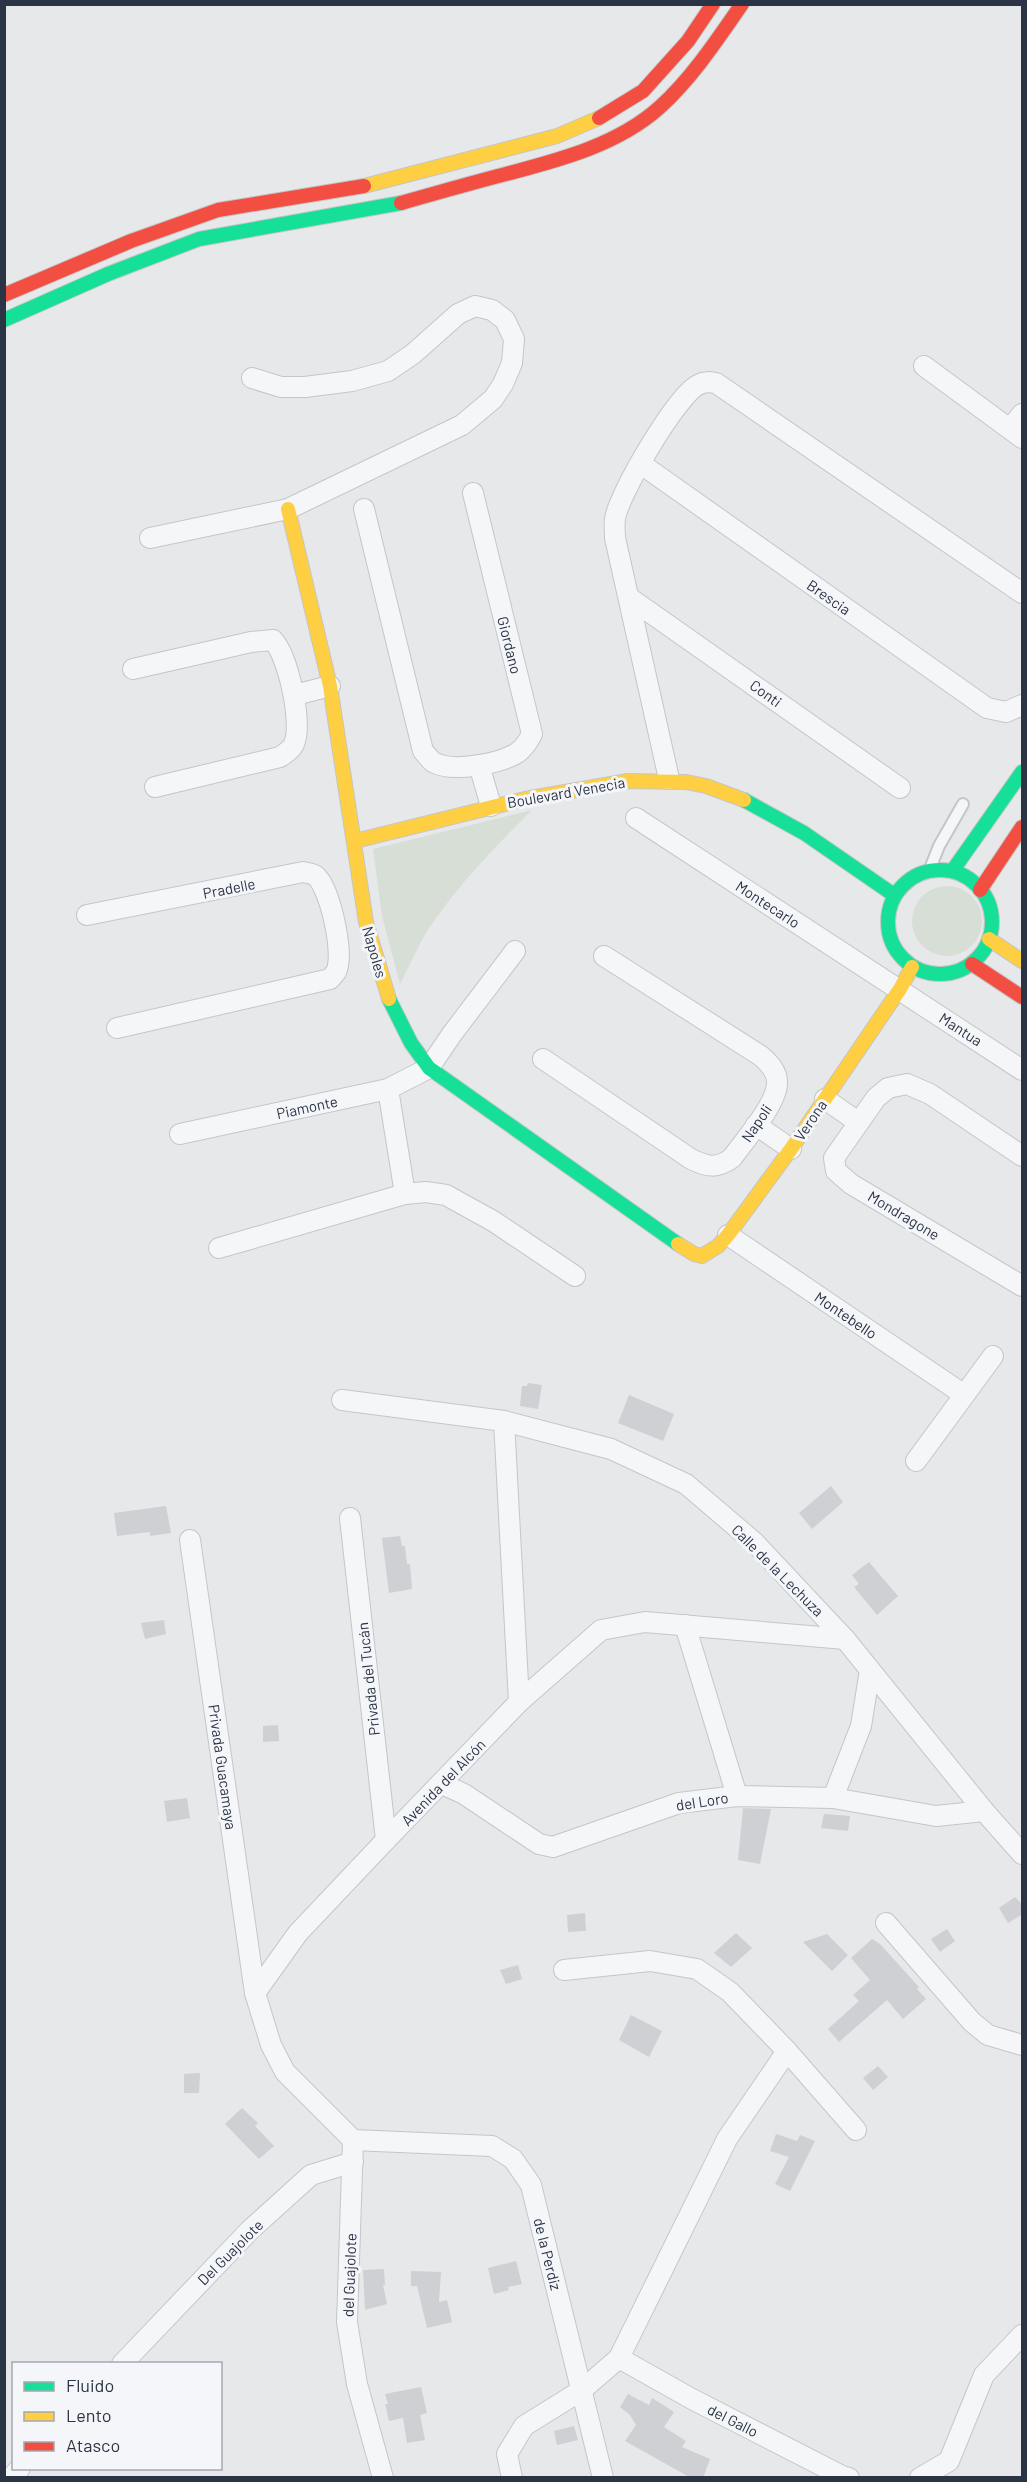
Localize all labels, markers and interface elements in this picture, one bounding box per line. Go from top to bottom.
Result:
street label: Brescia [804,576,854,618]
street label: Giordano [494,614,526,676]
street label: Conti [747,676,785,710]
street label: Boulevard Venecia [506,773,626,811]
street label: Pradelle [201,874,257,902]
street label: Montecarlo [733,877,803,931]
street label: Napoles [359,924,391,980]
street label: Mantua [936,1008,986,1050]
street label: Piamonte [275,1092,339,1122]
street label: Verona [790,1096,830,1144]
street label: Napoli [737,1101,775,1145]
street label: Mondragone [865,1187,943,1243]
street label: Montebello [811,1288,881,1342]
street label: Calle de la Lechuza [728,1520,828,1620]
street label: Privada del Tucán [353,1621,383,1737]
street label: Privada Guacamaya [205,1703,241,1831]
street label: Avenida del Alcón [397,1735,489,1829]
street label: del Loro [674,1788,730,1814]
street label: Del Guajolote [194,2216,266,2288]
street label: de la Perdiz [530,2216,566,2292]
street label: del Guajolote [339,2233,359,2317]
legend [12,2362,222,2470]
text: Fluido [66,2374,114,2396]
street label: del Gallo [705,2400,761,2440]
text: Lento [66,2404,112,2426]
text: Atasco [66,2434,120,2456]

